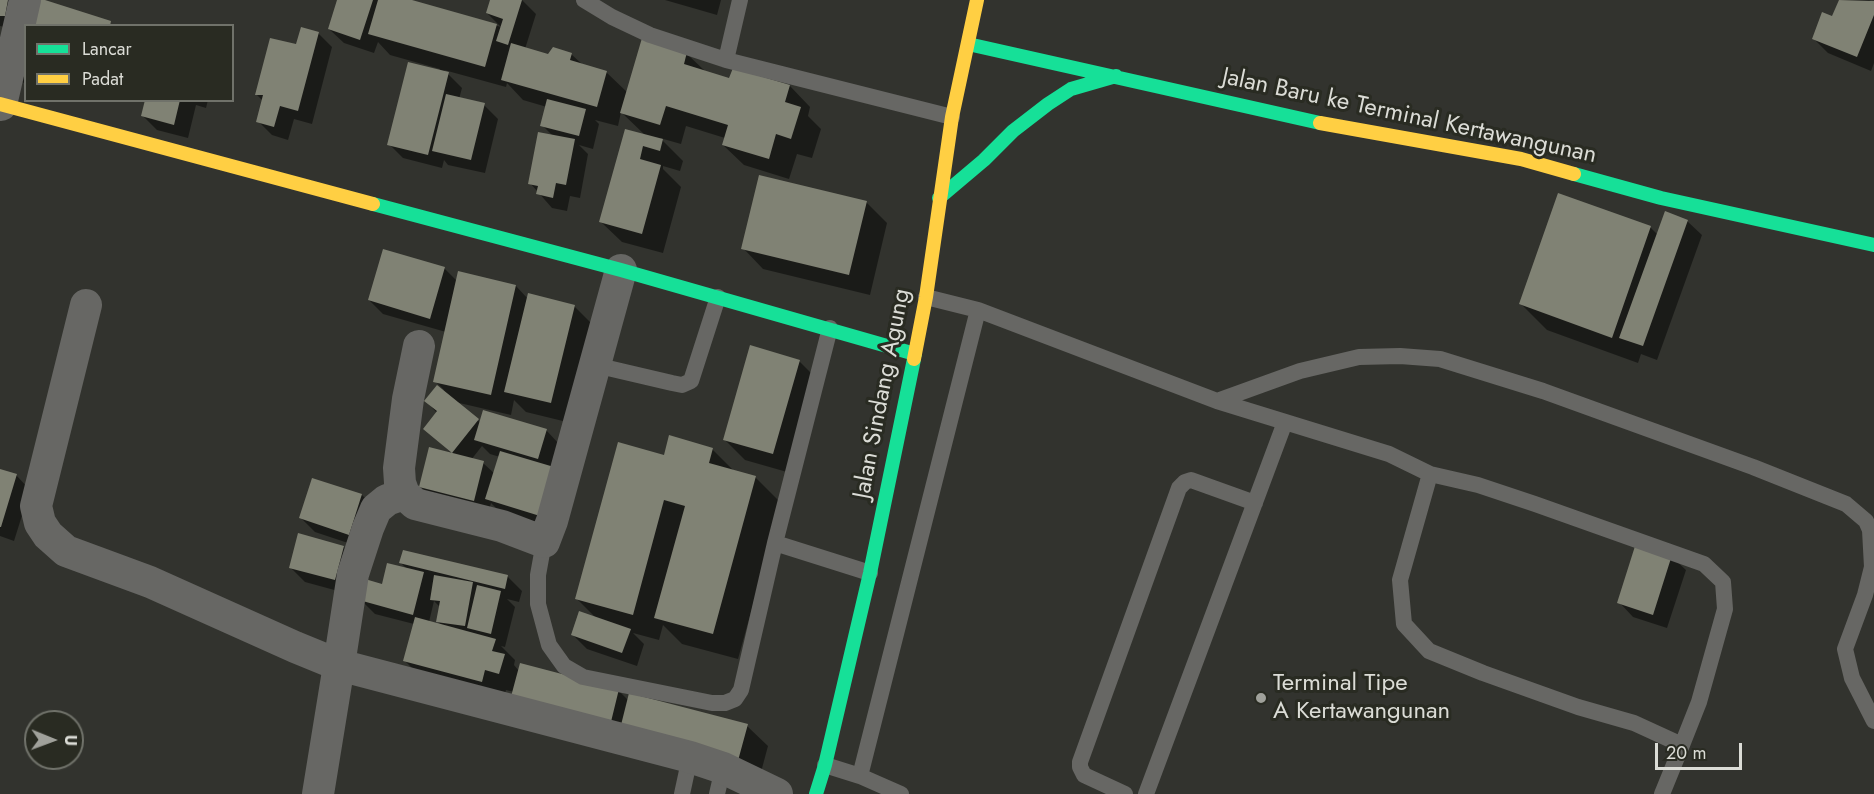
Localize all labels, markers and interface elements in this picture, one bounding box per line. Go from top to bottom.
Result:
legend [24,24,234,102]
text: Lancar [82,36,132,62]
street label: Jalan Baru ke Terminal Kertawangunan [1219,63,1599,171]
text: Padat [82,66,123,92]
street label: Jalan Sindang Agung [849,287,917,501]
place label: Terminal Tipe A Kertawangunan [1273,670,1450,726]
marker: Terminal Tipe A Kertawangunan [1254,691,1268,705]
north arrow [24,710,84,770]
scale bar [1658,731,1745,769]
text: U [59,734,82,746]
text: 20 m [1666,740,1706,766]

